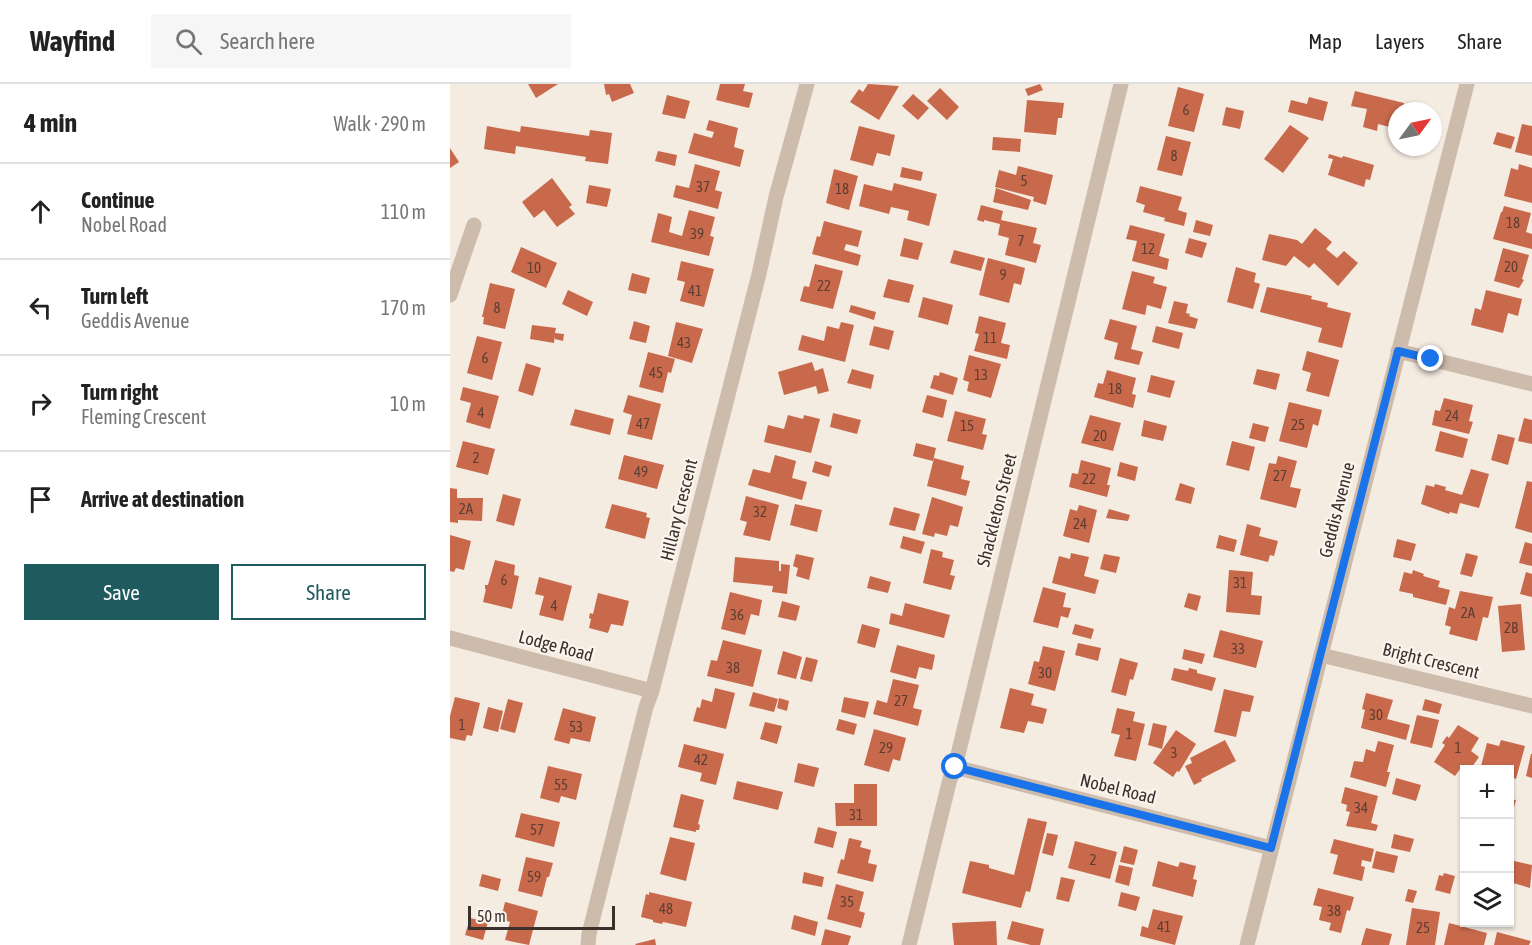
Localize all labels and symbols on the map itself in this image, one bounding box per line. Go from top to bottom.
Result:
house number: 6 [1182,101,1190,118]
north arrow [1388,102,1442,156]
house number: 8 [1170,147,1178,164]
house number: 5 [1020,172,1028,189]
house number: 37 [696,178,710,195]
house number: 18 [835,180,849,197]
house number: 18 [1506,214,1520,231]
house number: 39 [690,225,704,242]
house number: 7 [1017,232,1025,249]
house number: 12 [1141,240,1155,257]
house number: 20 [1504,258,1518,275]
house number: 10 [527,259,541,276]
house number: 9 [999,266,1007,283]
house number: 22 [817,277,831,294]
house number: 41 [688,282,702,299]
house number: 8 [493,299,501,316]
house number: 11 [983,329,997,346]
house number: 43 [677,334,691,351]
route end [1417,345,1443,371]
house number: 6 [481,349,489,366]
house number: 45 [649,364,663,381]
house number: 13 [974,366,988,383]
house number: 18 [1108,380,1122,397]
house number: 4 [477,404,485,421]
house number: 24 [1445,407,1459,424]
house number: 47 [636,415,650,432]
house number: 25 [1291,416,1305,433]
house number: 15 [960,417,974,434]
house number: 20 [1093,427,1107,444]
house number: 2 [472,449,480,466]
street label: Shackleton Street [972,451,1021,569]
street label: Hillary Crescent [656,457,701,563]
street label: Geddis Avenue [1315,460,1358,560]
house number: 49 [634,463,648,480]
house number: 27 [1273,467,1287,484]
house number: 22 [1082,470,1096,487]
house number: 2A [459,500,474,517]
house number: 32 [753,503,767,520]
house number: 24 [1073,515,1087,532]
house number: 6 [500,571,508,588]
house number: 31 [1233,574,1247,591]
house number: 4 [550,597,558,614]
house number: 2A [1461,604,1476,621]
house number: 36 [730,606,744,623]
house number: 2B [1504,619,1518,636]
street label: Lodge Road [517,625,596,666]
street label: Bright Crescent [1381,638,1482,683]
house number: 33 [1231,640,1245,657]
house number: 38 [726,659,740,676]
house number: 30 [1038,664,1052,681]
house number: 27 [894,692,908,709]
house number: 30 [1369,706,1383,723]
house number: 1 [458,716,466,733]
house number: 53 [569,718,583,735]
house number: 1 [1125,725,1133,742]
house number: 29 [879,739,893,756]
house number: 1 [1454,739,1462,756]
house number: 3 [1170,744,1178,761]
house number: 42 [694,751,708,768]
route start [941,753,967,779]
street label: Nobel Road [1078,769,1158,808]
house number: 55 [554,776,568,793]
house number: 34 [1354,799,1368,816]
house number: 31 [849,806,863,823]
house number: 57 [530,821,544,838]
house number: 2 [1089,851,1097,868]
house number: 59 [527,868,541,885]
house number: 35 [840,893,854,910]
house number: 48 [659,900,673,917]
house number: 38 [1327,902,1341,919]
scale bar [468,903,615,930]
house number: 41 [1157,918,1171,935]
house number: 25 [1416,919,1430,936]

